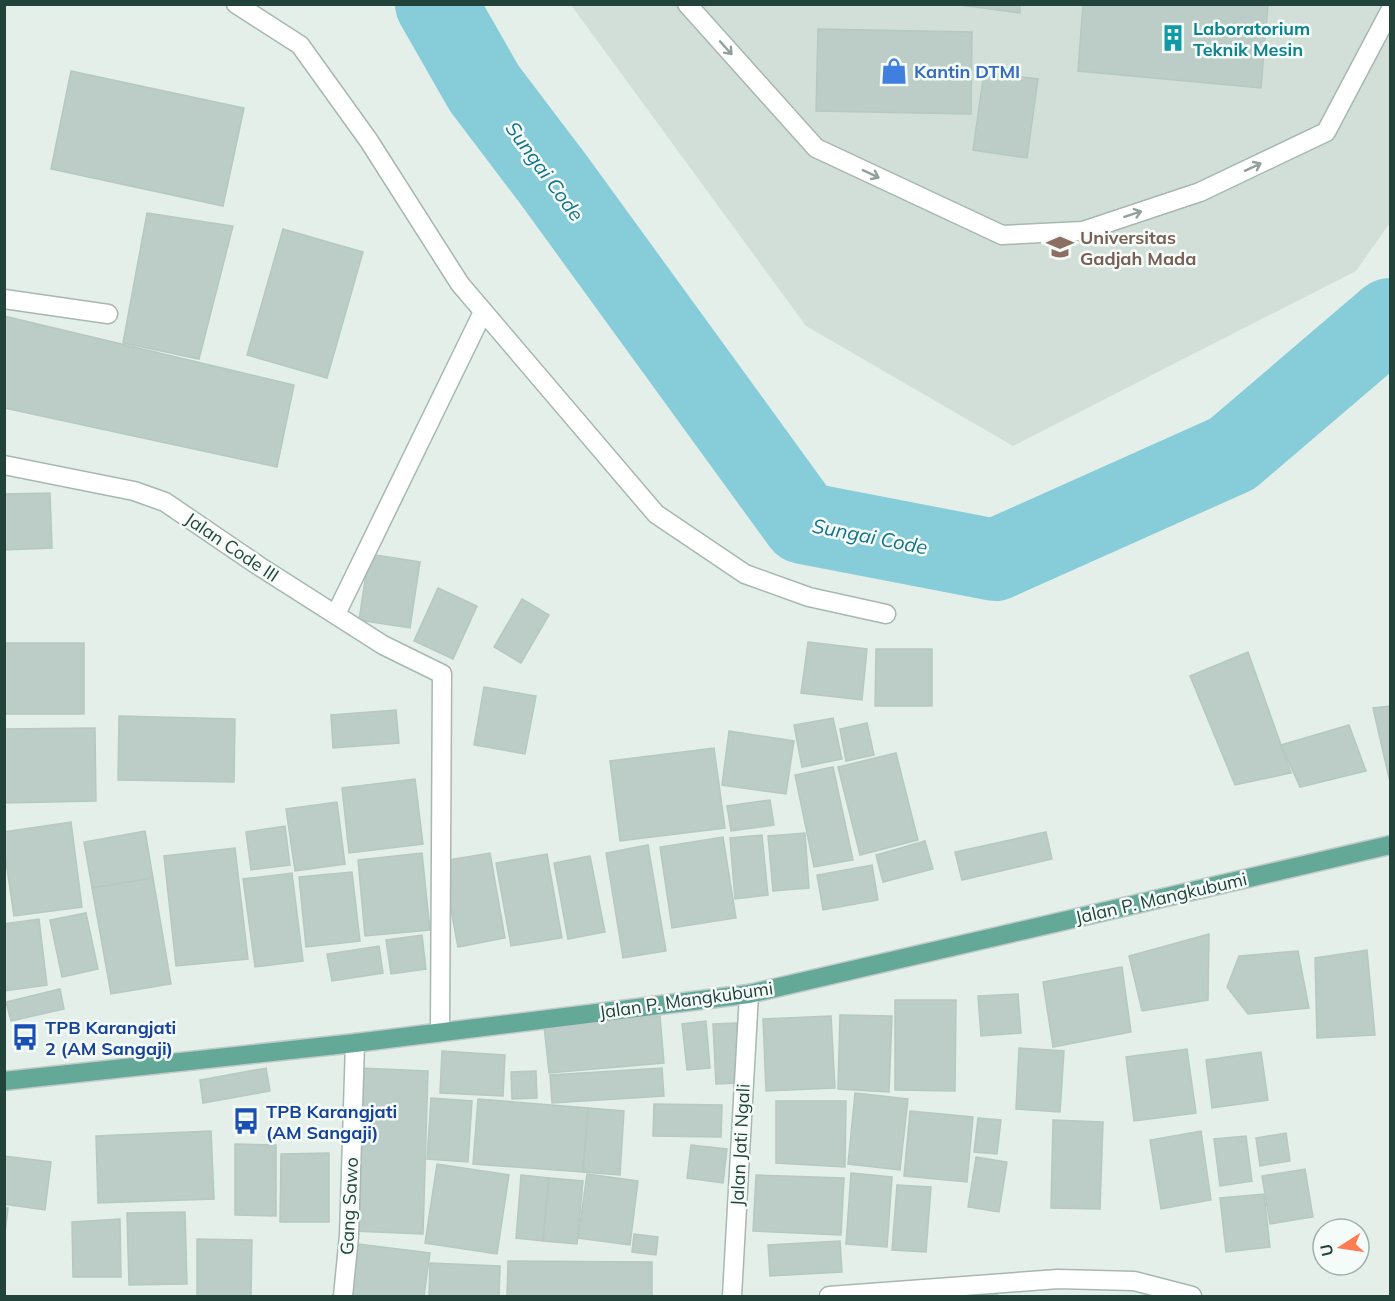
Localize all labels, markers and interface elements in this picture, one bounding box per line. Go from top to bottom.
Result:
place label: Laboratorium Teknik Mesin [1193,17,1310,61]
building icon: Laboratorium Teknik Mesin [1158,23,1188,53]
one-way arrow [719,40,733,55]
shop icon: Kantin DTMI [879,56,909,86]
place label: Kantin DTMI [914,60,1020,83]
water label: Sungai Code [500,116,590,226]
one-way arrow [1244,160,1262,172]
one-way arrow [861,168,879,180]
one-way arrow [1123,208,1142,219]
place label: Universitas Gadjah Mada [1080,226,1196,270]
school or university icon: Universitas Gadjah Mada [1045,232,1075,262]
street label: Jalan Code III [181,507,283,587]
water label: Sungai Code [810,513,930,559]
street label: Jalan P. Mangkubumi [1073,867,1249,929]
street label: Jalan P. Mangkubumi [598,976,774,1024]
place label: TPB Karangjati 2 (AM Sangaji) [45,1016,176,1060]
bus stop icon: TPB Karangjati 2 (AM Sangaji) [10,1022,40,1052]
street label: Jalan Jati Ngali [725,1083,755,1207]
place label: TPB Karangjati (AM Sangaji) [266,1100,397,1144]
bus stop icon: TPB Karangjati (AM Sangaji) [231,1106,261,1136]
street label: Gang Sawo [335,1157,363,1255]
north arrow [1311,1217,1371,1277]
text: U [1315,1242,1337,1258]

